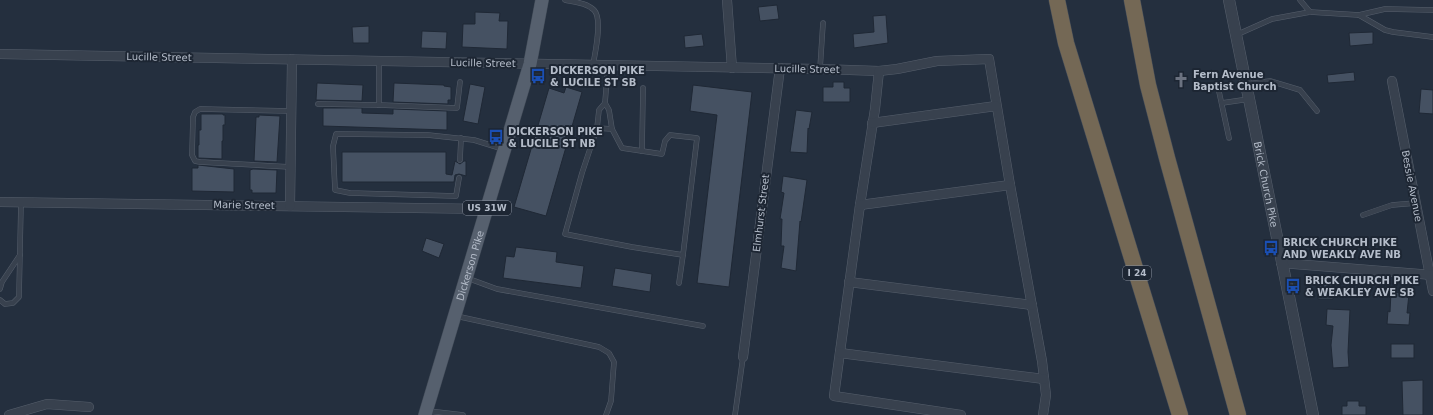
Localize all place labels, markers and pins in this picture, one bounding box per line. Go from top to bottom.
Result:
place label: DICKERSON PIKE & LUCILE ST SB [550,65,645,88]
bus stop icon: DICKERSON PIKE & LUCILE ST SB [529,67,547,85]
place label: Fern Avenue Baptist Church [1193,69,1277,92]
church icon: Fern Avenue Baptist Church [1172,71,1190,89]
place label: DICKERSON PIKE & LUCILE ST NB [508,126,603,149]
bus stop icon: DICKERSON PIKE & LUCILE ST NB [487,128,505,146]
place label: BRICK CHURCH PIKE AND WEAKLY AVE NB [1283,237,1401,260]
bus stop icon: BRICK CHURCH PIKE AND WEAKLY AVE NB [1262,239,1280,257]
place label: BRICK CHURCH PIKE & WEAKLEY AVE SB [1305,275,1419,298]
bus stop icon: BRICK CHURCH PIKE & WEAKLEY AVE SB [1284,277,1302,295]

